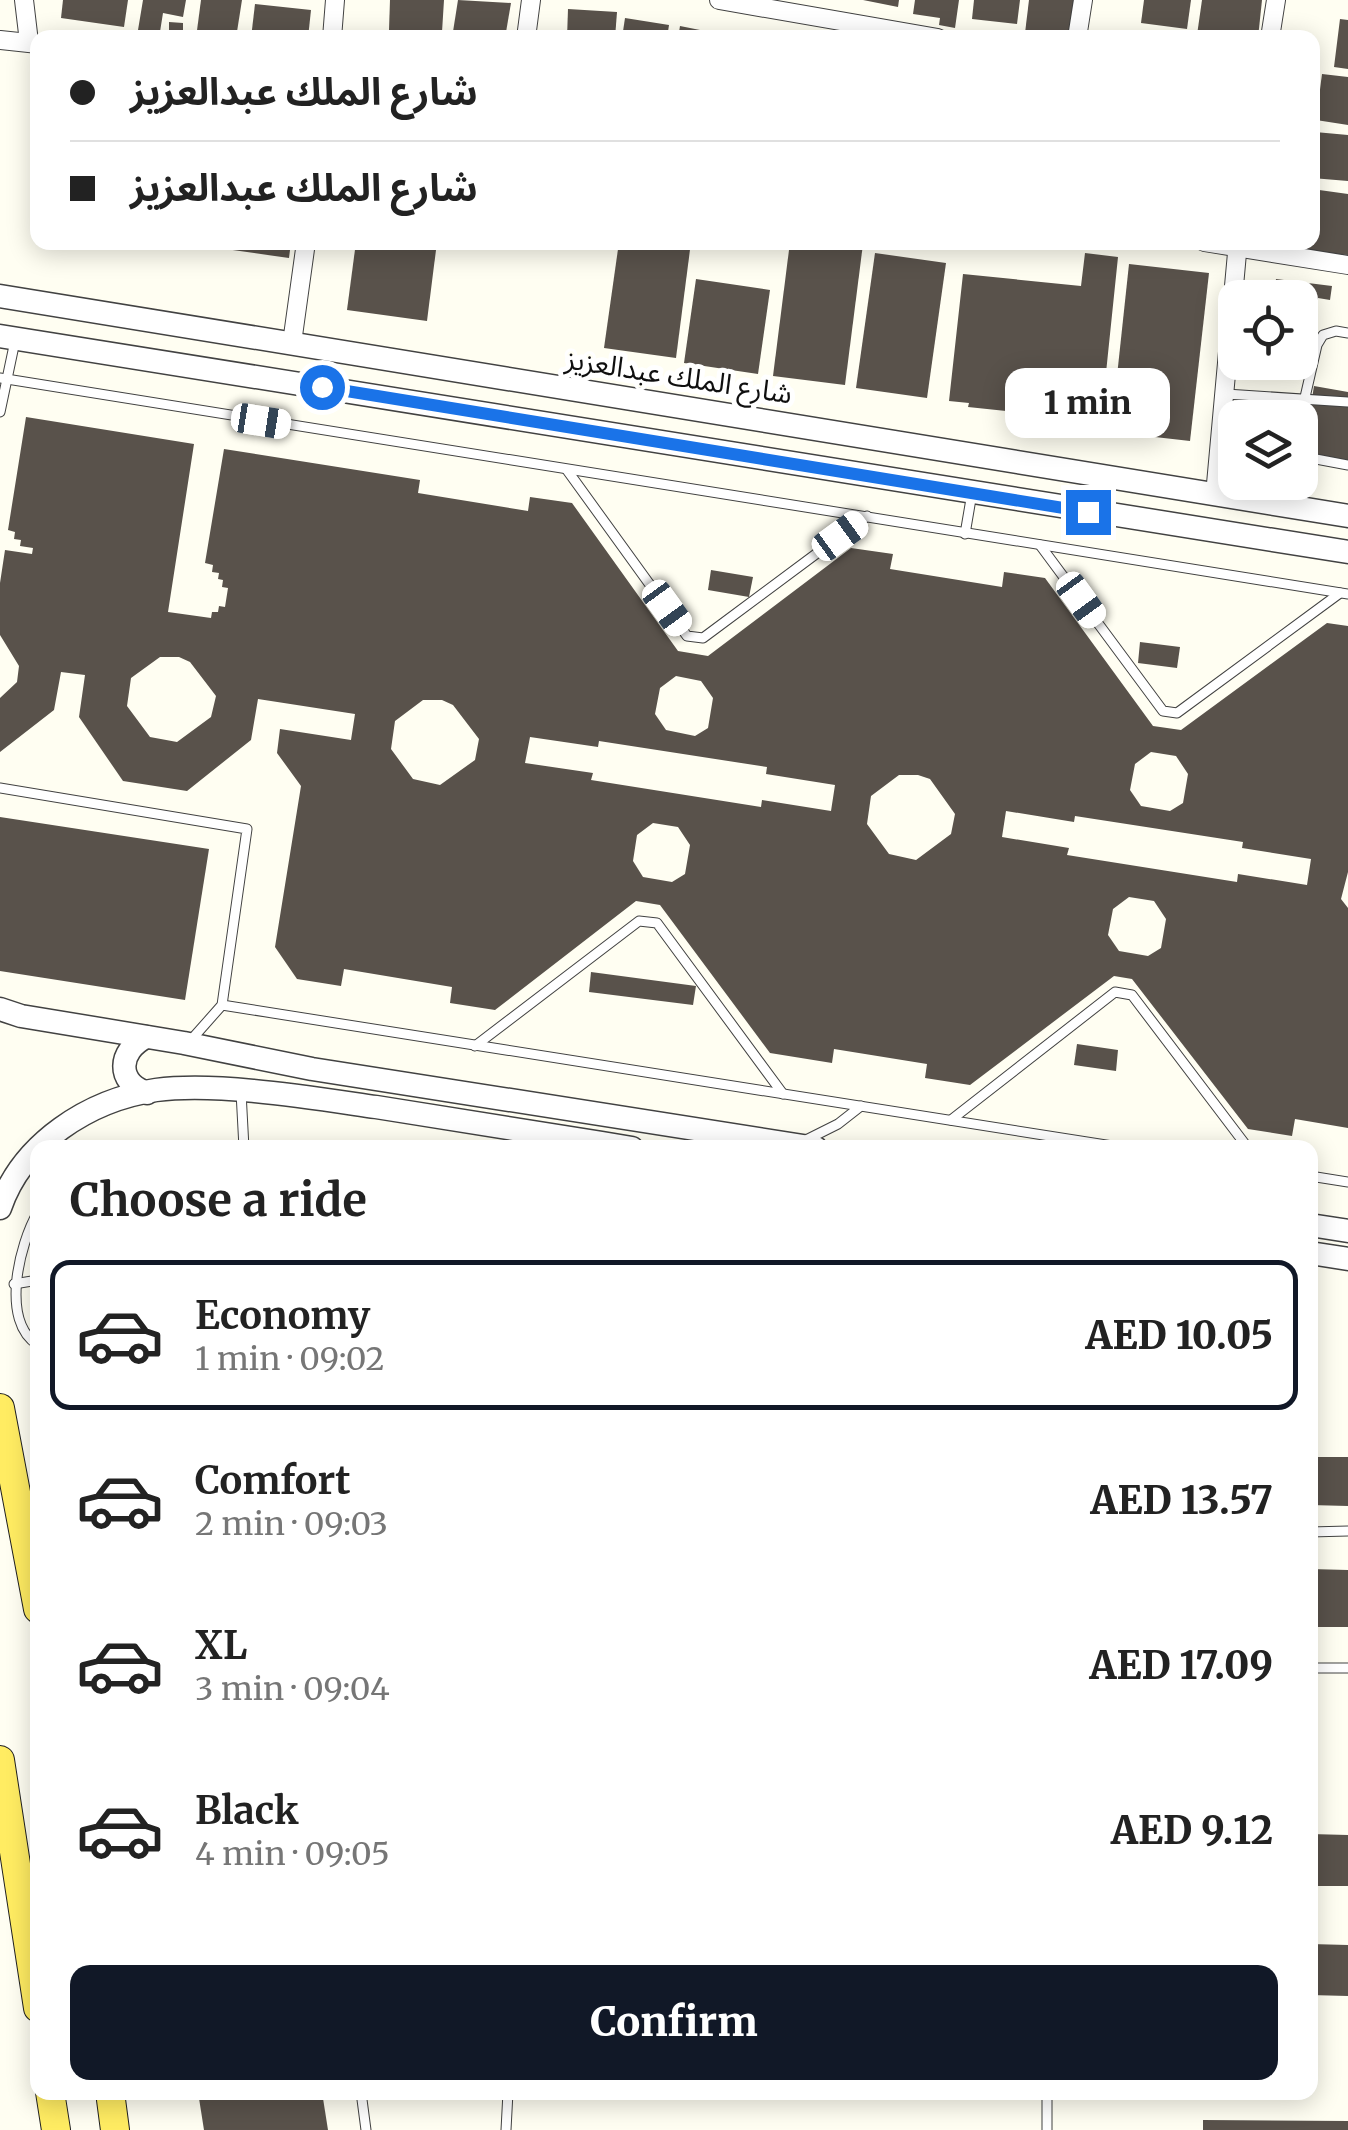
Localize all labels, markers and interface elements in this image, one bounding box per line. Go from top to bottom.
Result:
text: شارع الملك عبدالعزيز [130,68,478,115]
text: شارع الملك عبدالعزيز [130,164,478,211]
map controls [1218,280,1318,500]
button: locate [1218,280,1318,380]
street label: شارع الملك عبدالعزيز [562,340,795,415]
route start [300,365,345,410]
callout: 1 min [1006,367,1170,437]
text: 1 min [1044,383,1131,423]
button: layers [1218,400,1318,500]
car [229,401,293,441]
route end [1066,490,1111,535]
car [807,506,873,566]
car [1051,567,1111,633]
car [637,575,697,641]
text: Choose a ride [70,1172,367,1228]
icon: car [75,1290,165,1380]
text: Economy [195,1292,370,1339]
text: AED 10.05 [1086,1312,1273,1359]
text: 1 min · 09:02 [195,1339,385,1379]
icon: car [75,1455,165,1545]
text: Comfort [195,1457,351,1504]
text: AED 13.57 [1091,1477,1273,1524]
text: 2 min · 09:03 [195,1504,388,1544]
icon: car [75,1620,165,1710]
text: XL [195,1622,247,1669]
text: AED 17.09 [1089,1642,1273,1689]
text: 3 min · 09:04 [195,1669,390,1709]
icon: car [75,1785,165,1875]
text: Black [195,1787,299,1834]
text: AED 9.12 [1111,1807,1273,1854]
text: 4 min · 09:05 [195,1834,390,1874]
button: Confirm [70,1965,1278,2080]

